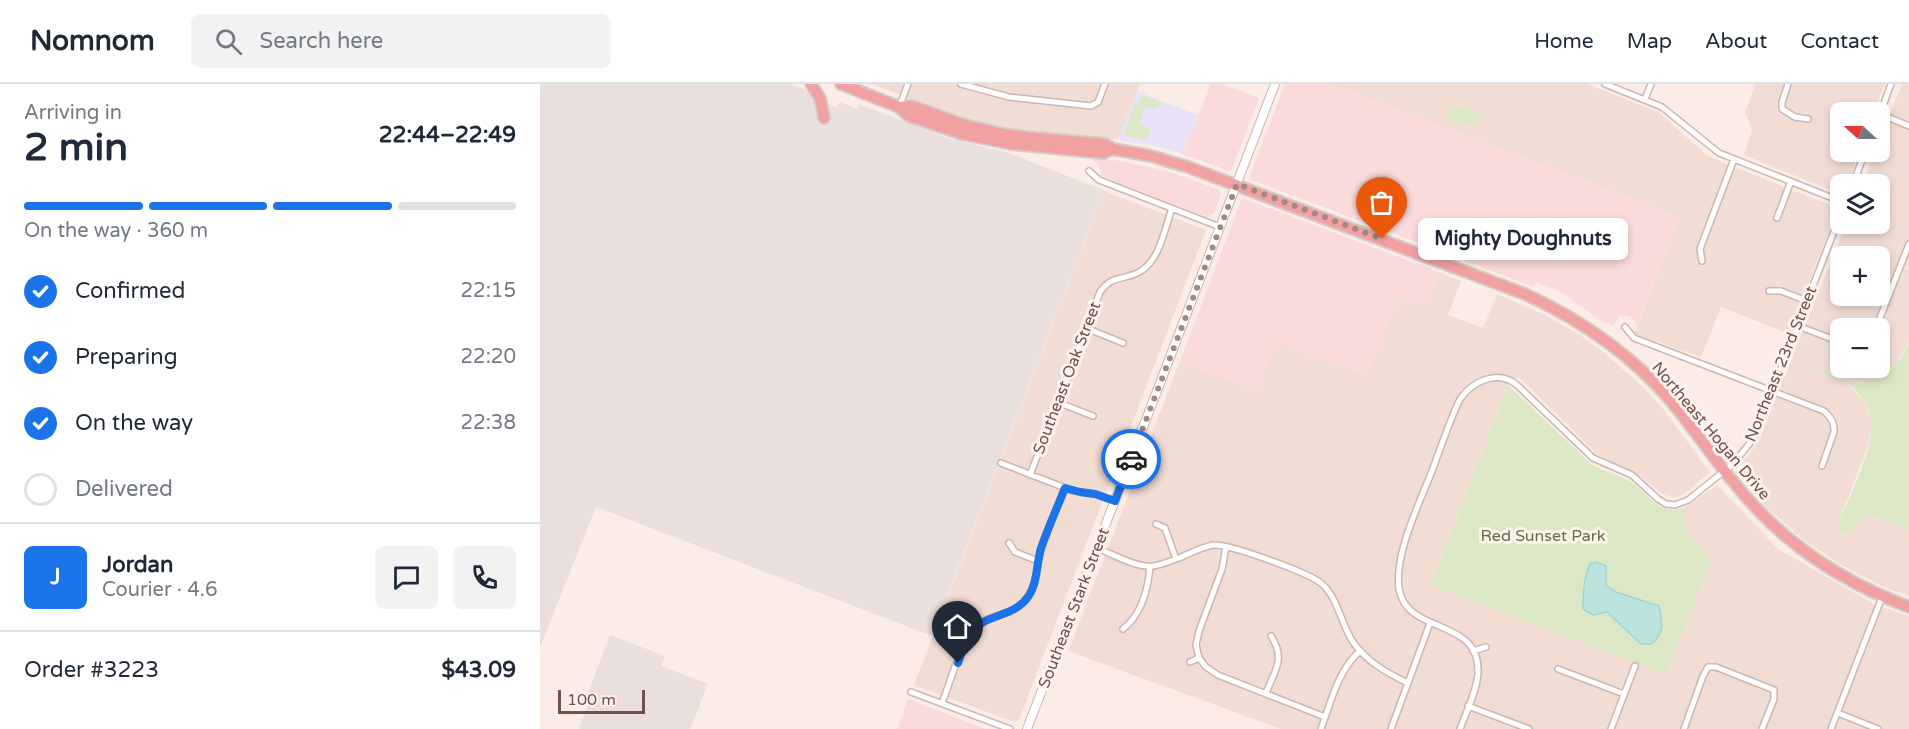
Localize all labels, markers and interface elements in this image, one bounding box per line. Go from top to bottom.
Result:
search box [191,14,611,68]
text: Nomnom [30,24,155,58]
icon: search [212,25,245,58]
text: Search here [260,28,383,54]
text: Home [1534,29,1594,54]
text: Map [1627,29,1672,54]
text: About [1705,29,1767,54]
text: Contact [1800,29,1879,54]
text: Arriving in [24,101,122,125]
north arrow [1830,102,1890,162]
map controls [1830,102,1890,378]
text: 22:44–22:49 [379,122,516,148]
text: 2 min [24,124,128,171]
button: layers [1830,174,1890,234]
pin [1356,177,1407,239]
icon: bag [1365,186,1398,219]
callout: Mighty Doughnuts [1418,218,1628,260]
text: On the way · 360 m [24,219,208,243]
text: Mighty Doughnuts [1434,227,1612,251]
button: + [1830,246,1890,306]
icon: check [24,275,57,308]
text: Confirmed [75,278,185,304]
text: 22:15 [461,279,516,303]
street label: Northeast 23rd Street [1741,283,1821,445]
street label: Southeast Oak Street [1029,299,1105,457]
button: − [1830,318,1890,378]
icon: check [24,341,57,374]
text: Preparing [75,344,178,370]
text: 22:20 [461,345,516,369]
street label: Northeast Hogan Drive [1647,358,1775,504]
icon: check [24,407,57,440]
text: On the way [75,410,193,436]
text: 22:38 [461,411,516,435]
courier [1101,429,1161,489]
icon: car [1115,443,1148,476]
text: Delivered [75,476,173,502]
street label: Southeast Stark Street [1034,525,1114,691]
park label: Red Sunset Park [1480,526,1606,546]
button: chat [375,546,438,609]
button: phone [453,546,516,609]
text: Jordan [102,552,173,578]
text: J [50,564,61,590]
text: Courier · 4.6 [102,578,217,602]
pin [932,601,983,663]
icon: home [941,610,974,643]
text: Order #3223 [24,657,159,683]
text: $43.09 [441,657,516,683]
scale bar [558,687,645,714]
text: 100 m [567,690,616,710]

